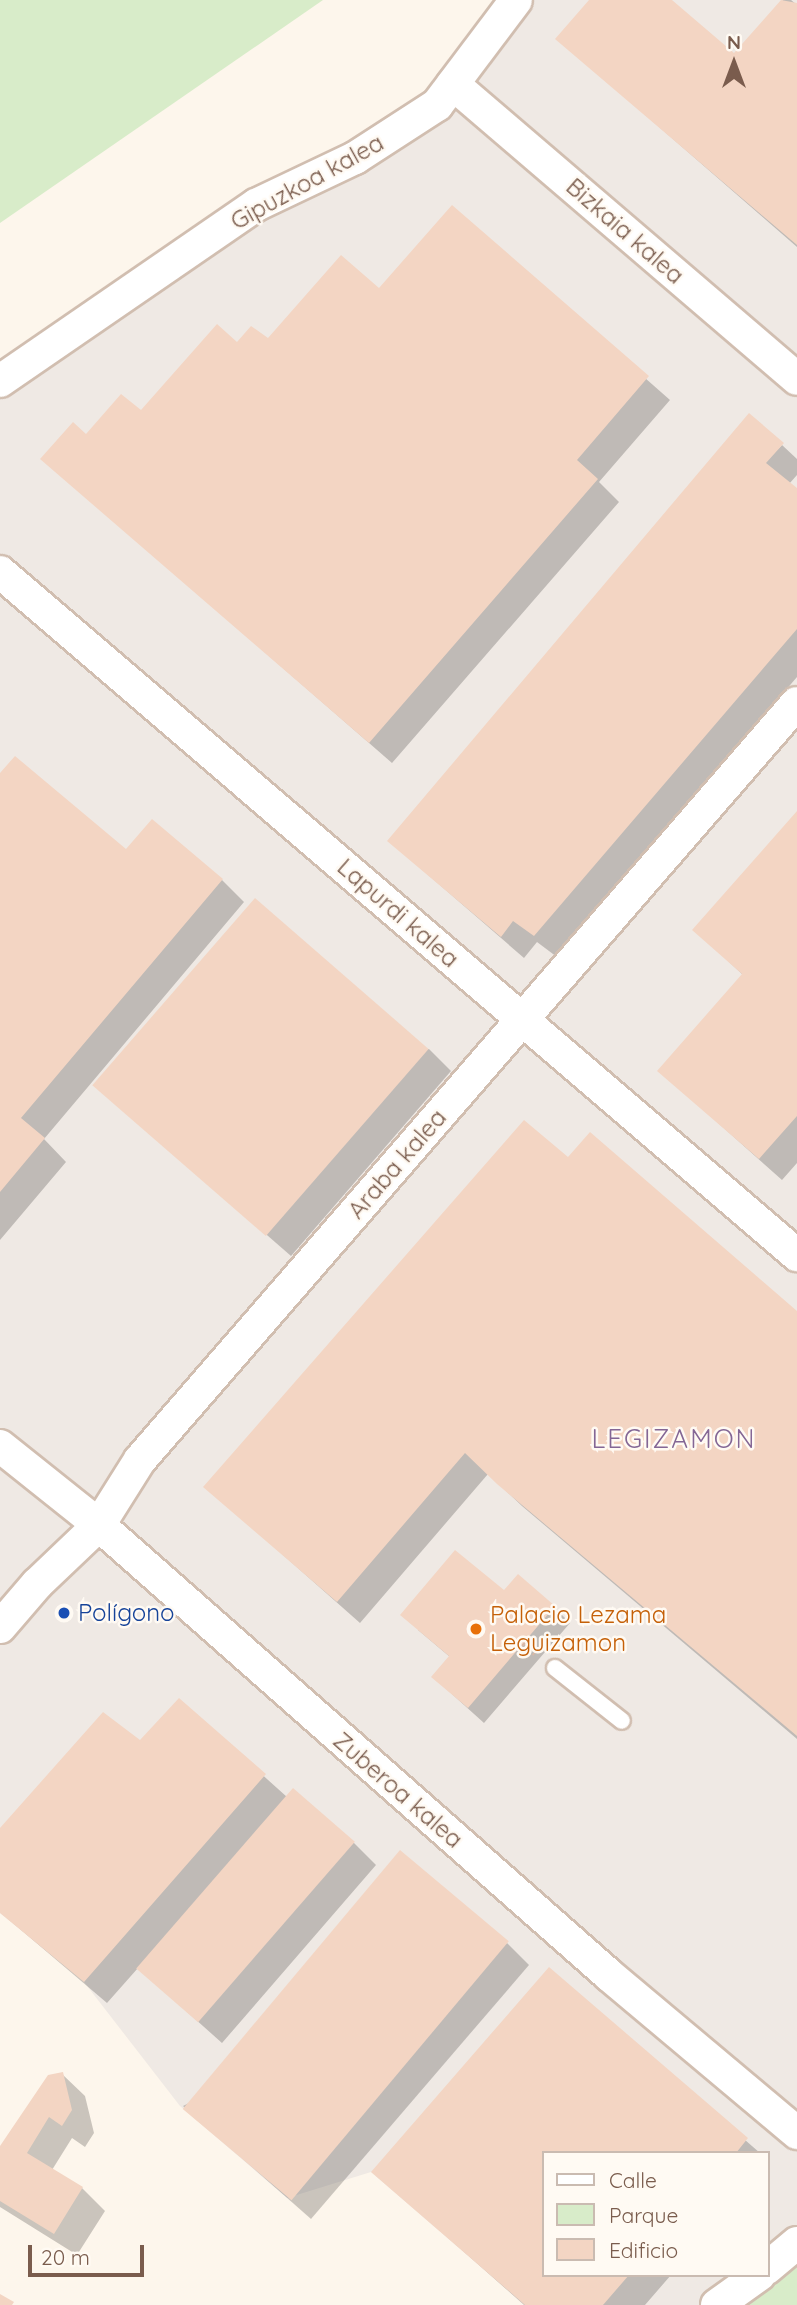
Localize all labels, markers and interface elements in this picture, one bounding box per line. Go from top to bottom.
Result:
north arrow [699,28,769,98]
text: N [727,30,741,54]
street label: Gipuzkoa kalea [226,128,388,236]
street label: Bizkaia kalea [560,172,690,290]
street label: Lapurdi kalea [331,853,465,973]
street label: Araba kalea [342,1103,452,1225]
district label: LEGIZAMON [593,1423,755,1455]
place label: Polígono [78,1599,175,1627]
place label: Palacio Lezama Leguizamon [490,1601,666,1657]
marker: Polígono [56,1605,72,1621]
marker: Palacio Lezama Leguizamon [468,1621,484,1637]
street label: Zuberoa kalea [327,1726,469,1854]
legend [542,2151,769,2277]
text: Calle [609,2167,657,2193]
text: Parque [609,2202,678,2228]
scale bar [32,2232,147,2276]
text: Edificio [609,2237,678,2263]
text: 20 m [41,2244,90,2270]

